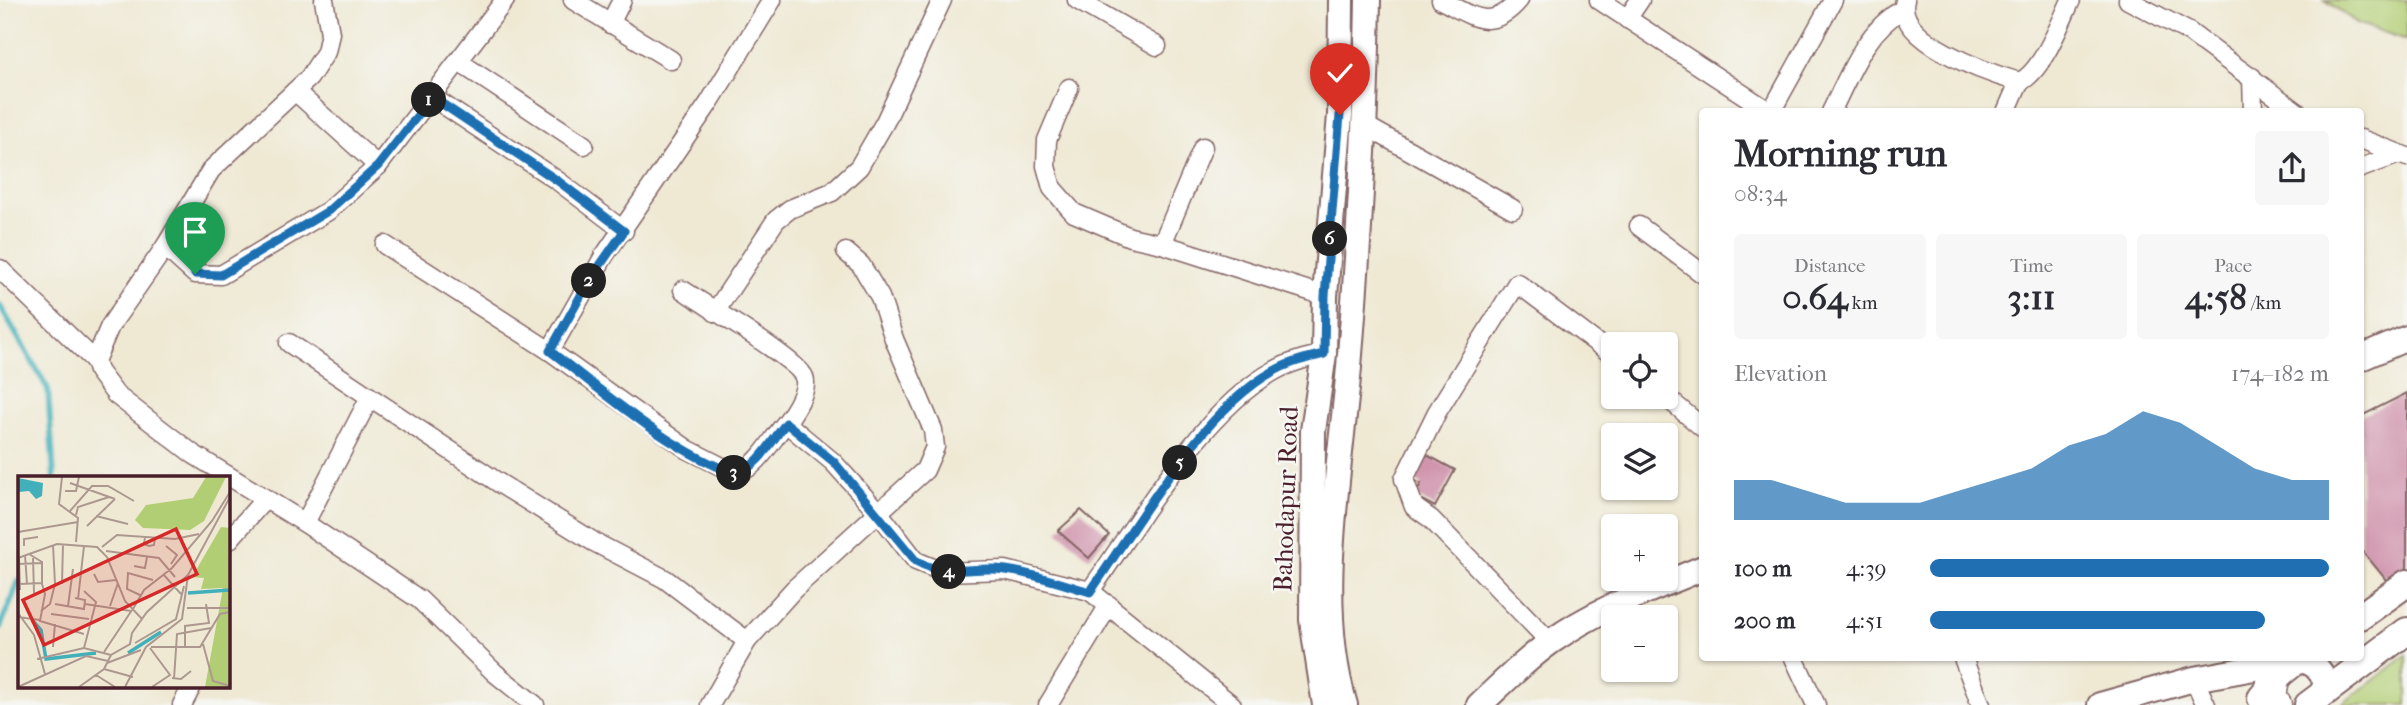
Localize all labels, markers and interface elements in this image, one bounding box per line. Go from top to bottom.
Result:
pin [1310,43,1370,115]
icon: check [1321,54,1359,92]
pin: 1 [412,82,446,118]
text: 1 [425,88,432,110]
text: Morning run [1734,131,1947,176]
button: share [2255,131,2329,205]
text: 08:34 [1734,180,1787,207]
pin [165,202,225,274]
icon: arrive [176,213,214,251]
pin: 6 [1312,222,1348,256]
text: 6 [1324,227,1335,249]
text: Distance [1794,255,1866,277]
text: Time [2010,255,2053,277]
text: Pace [2214,255,2252,277]
pin: 2 [572,264,606,298]
text: 2 [584,269,593,291]
text: 0.64 [1782,277,1848,318]
text: 3:11 [2008,277,2055,318]
text: 4:58 [2185,277,2247,318]
text: km [1848,292,1877,314]
text: /km [2247,292,2281,314]
map controls [1601,332,1678,682]
button: locate [1601,332,1678,409]
text: Elevation [1734,360,1827,387]
text: 174–182 m [2231,360,2329,387]
street label: Bahodapur Road [1267,405,1305,592]
button: layers [1601,423,1678,500]
pin: 5 [1162,446,1198,480]
text: 5 [1175,451,1184,473]
pin: 3 [716,456,752,490]
text: 3 [730,461,737,483]
inset map [18,476,229,688]
button: + [1601,514,1678,591]
pin: 4 [932,554,967,590]
text: 100 m [1734,555,1792,582]
text: 4:39 [1846,555,1887,582]
text: 4 [943,560,954,582]
button: − [1601,605,1678,682]
text: 200 m [1734,607,1795,634]
text: 4:51 [1846,607,1883,634]

